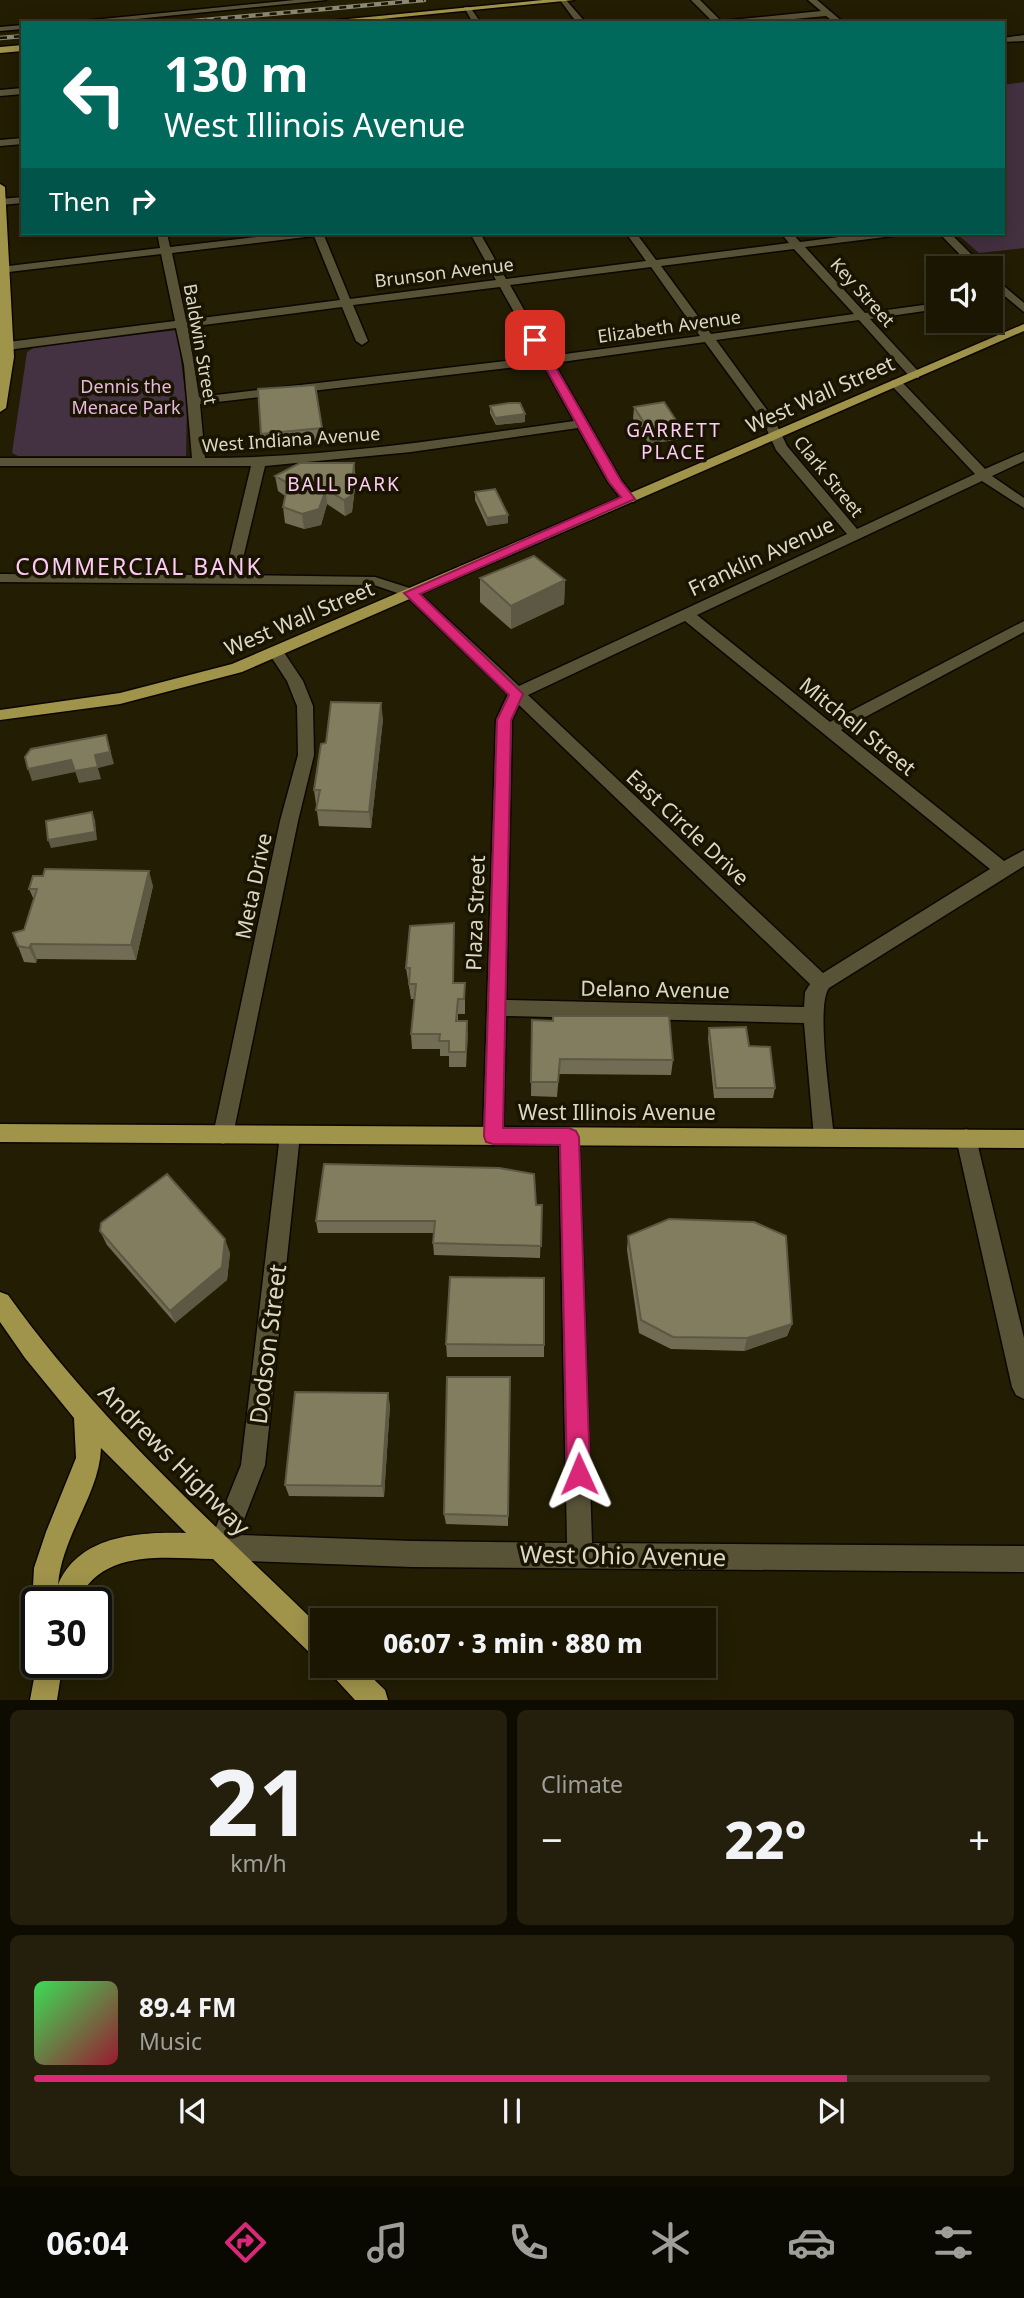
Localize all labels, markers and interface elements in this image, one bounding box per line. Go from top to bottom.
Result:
text: 130 m [164,40,309,106]
icon: left [49,49,140,140]
text: West Illinois Avenue [164,103,465,146]
icon: right [124,182,162,220]
text: Then [49,183,110,219]
street label: Brunson Avenue [373,252,515,292]
street label: Key Street [826,252,901,332]
map controls [926,256,1003,333]
button: sound [926,256,1003,333]
street label: Baldwin Street [179,282,224,407]
street label: Elizabeth Avenue [596,304,742,348]
pin [505,310,565,370]
icon: arrive [516,321,554,359]
street label: West Wall Street [741,349,899,439]
park label: Dennis the Menace Park [71,374,181,419]
district label: GARRETT PLACE [626,417,722,465]
street label: West Indiana Avenue [201,421,381,457]
street label: Clark Street [789,430,870,522]
district label: BALL PARK [287,471,401,497]
street label: Franklin Avenue [683,510,839,602]
district label: COMMERCIAL BANK [15,550,263,582]
street label: West Wall Street [220,574,378,662]
street label: Mitchell Street [794,670,922,782]
street label: East Circle Drive [621,763,755,891]
street label: Meta Drive [228,830,278,942]
street label: Plaza Street [459,854,491,971]
street label: Delano Avenue [580,974,730,1004]
street label: West Illinois Avenue [518,1098,716,1126]
street label: Dodson Street [241,1262,293,1426]
street label: Andrews Highway [92,1376,259,1543]
position arrow [542,1437,616,1511]
street label: West Ohio Avenue [519,1537,727,1573]
speed limit sign: 30 [21,1587,112,1678]
text: 06:07 · 3 min · 880 m [383,1625,643,1661]
text: 21 [206,1739,311,1863]
text: Climate [541,1768,623,1800]
text: 22° [724,1803,807,1874]
text: − [541,1813,563,1865]
text: + [968,1813,990,1865]
text: km/h [230,1847,287,1879]
text: 89.4 FM [139,1989,236,2025]
text: Music [139,2025,202,2057]
icon: previous [174,2092,212,2130]
icon: pause [493,2092,531,2130]
icon: next [812,2092,850,2130]
icon: directions [221,2218,270,2267]
icon: music [363,2218,412,2267]
icon: phone [504,2218,553,2267]
icon: climate [646,2218,695,2267]
icon: car [787,2218,836,2267]
icon: filters [929,2218,978,2267]
text: 06:04 [46,2221,128,2264]

